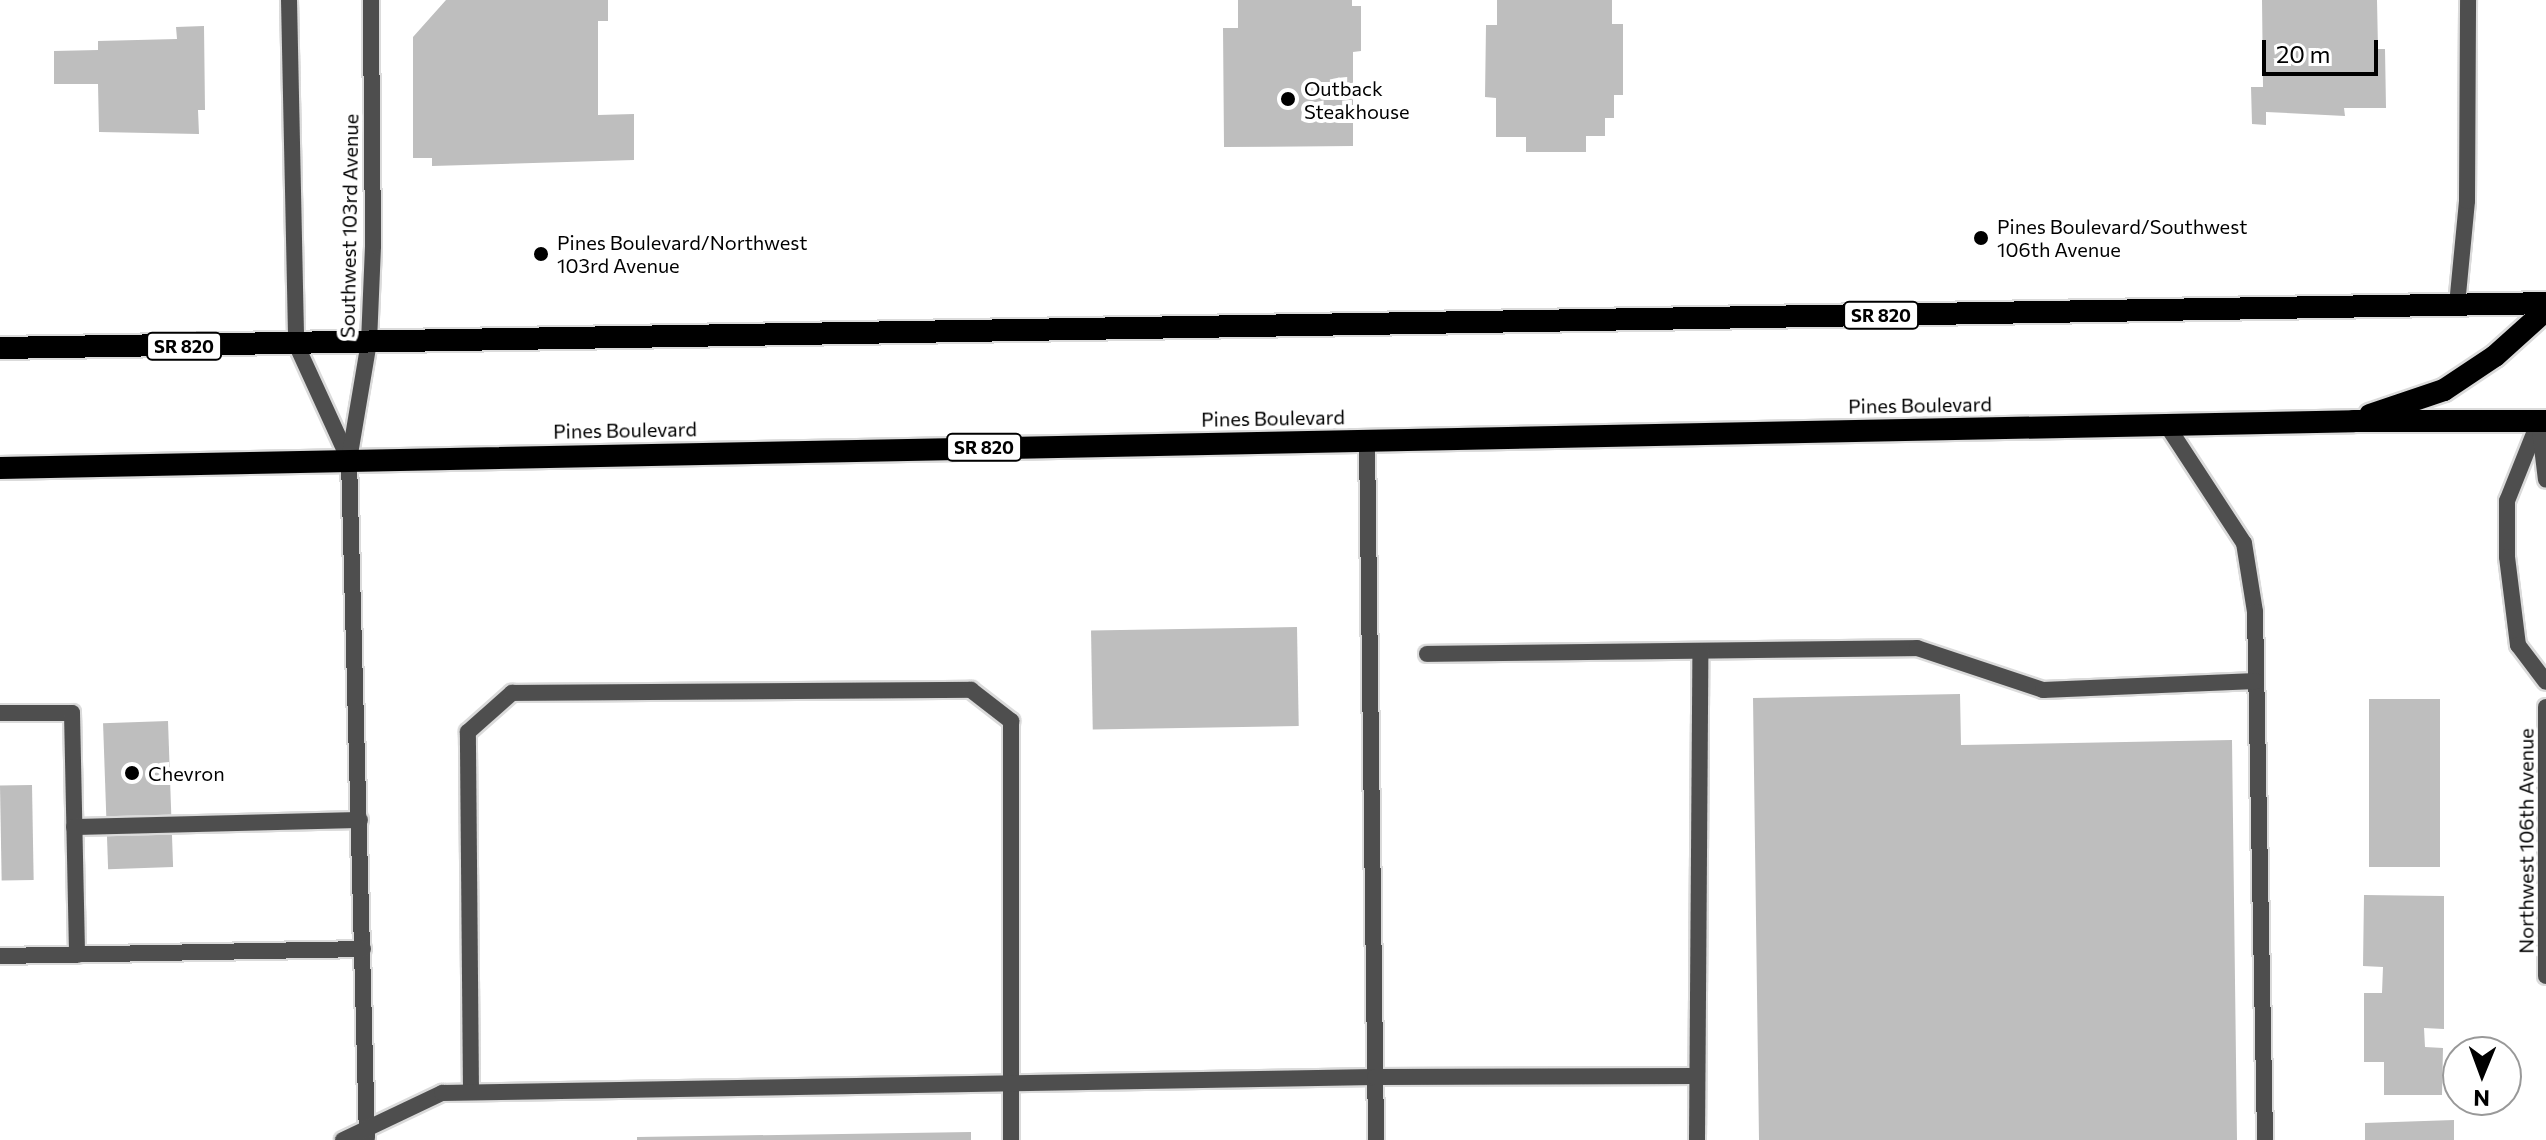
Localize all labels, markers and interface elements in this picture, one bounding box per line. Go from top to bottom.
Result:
scale bar [2266,24,2382,74]
text: 20 m [2276,39,2330,68]
place label: Outback Steakhouse [1304,76,1410,123]
marker: Outback Steakhouse [1279,90,1297,108]
street label: Southwest 103rd Avenue [335,114,363,338]
place label: Pines Boulevard/Southwest 106th Avenue [1997,214,2247,261]
marker: Pines Boulevard/Southwest 106th Avenue [1972,229,1990,247]
place label: Pines Boulevard/Northwest 103rd Avenue [557,230,808,277]
marker: Pines Boulevard/Northwest 103rd Avenue [532,245,550,263]
road number: SR 820 [1843,301,1919,329]
road number: SR 820 [146,332,222,360]
street label: Pines Boulevard [1848,392,1992,418]
street label: Pines Boulevard [1201,405,1345,431]
street label: Pines Boulevard [553,417,697,443]
road number: SR 820 [946,433,1022,461]
street label: Northwest 106th Avenue [2514,728,2538,954]
place label: Chevron [148,761,225,785]
marker: Chevron [123,764,141,782]
north arrow [2442,1036,2522,1116]
text: N [2473,1085,2490,1112]

